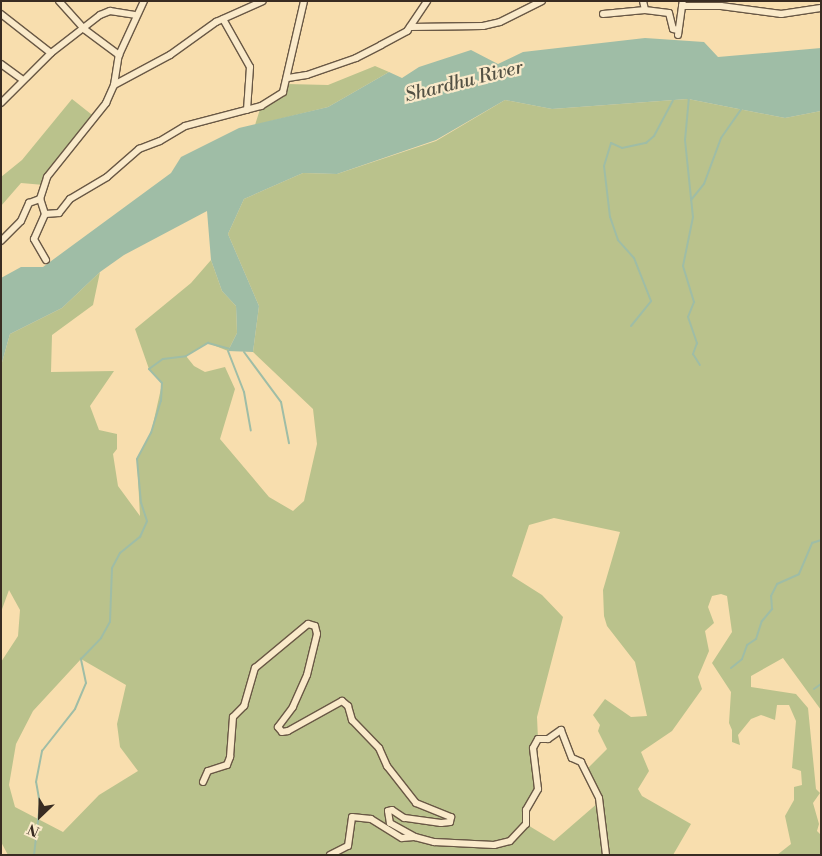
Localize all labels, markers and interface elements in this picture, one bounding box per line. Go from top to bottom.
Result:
water label: Shardhu River [402,56,526,108]
north arrow [15,791,65,841]
text: N [25,819,43,840]

